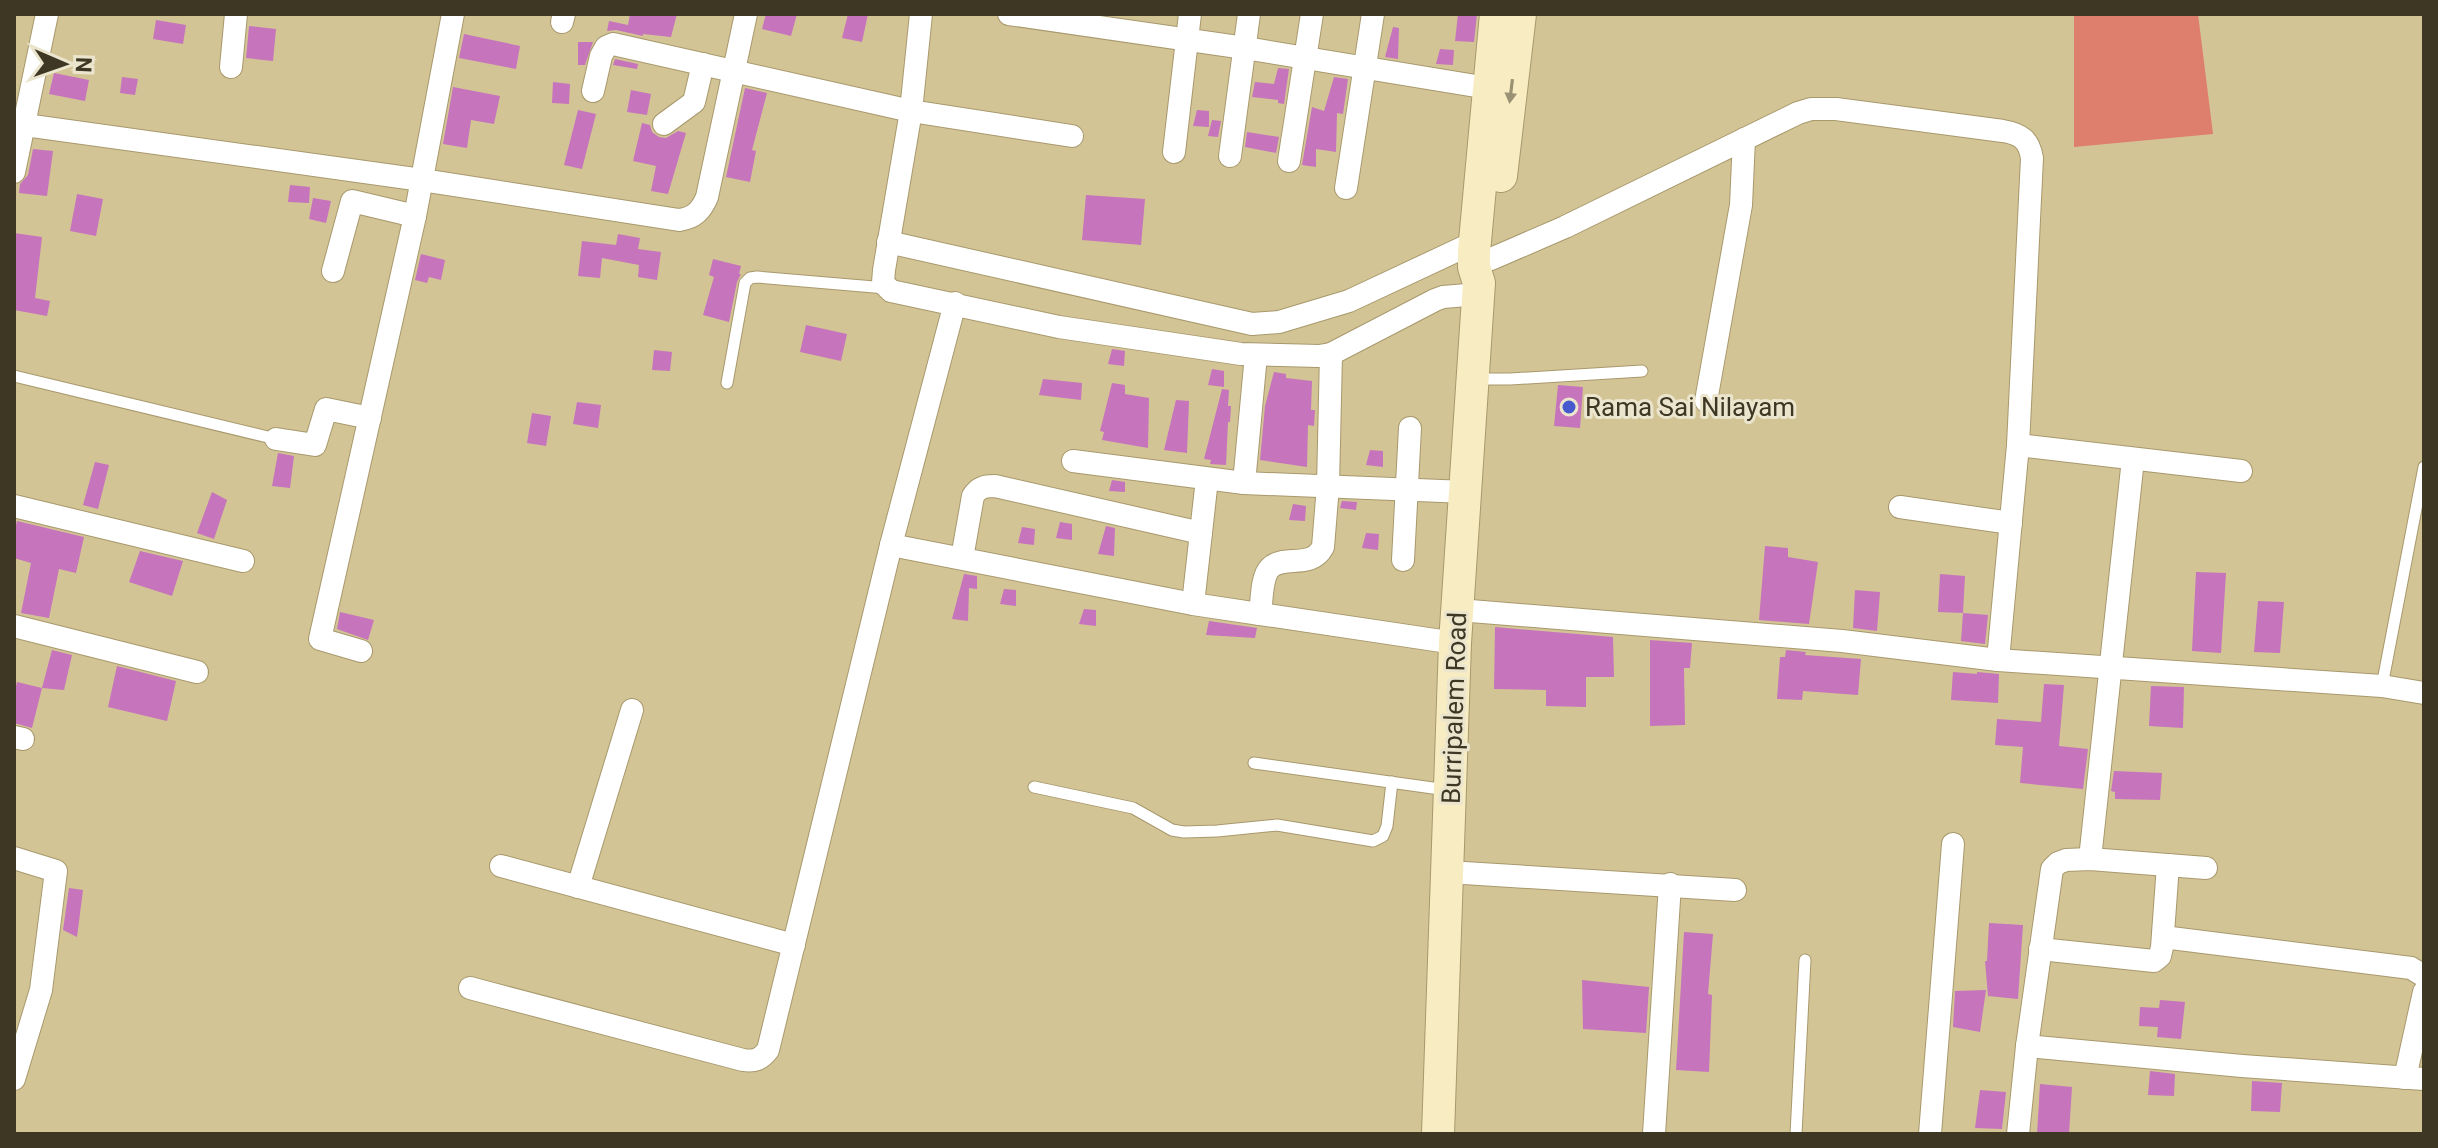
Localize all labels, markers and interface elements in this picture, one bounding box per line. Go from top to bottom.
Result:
north arrow [24,24,104,104]
text: N [71,56,96,73]
one-way arrow [1505,79,1518,104]
place label: Rama Sai Nilayam [1585,392,1795,422]
marker: Rama Sai Nilayam [1560,398,1578,416]
street label: Burripalem Road [1436,611,1472,805]

